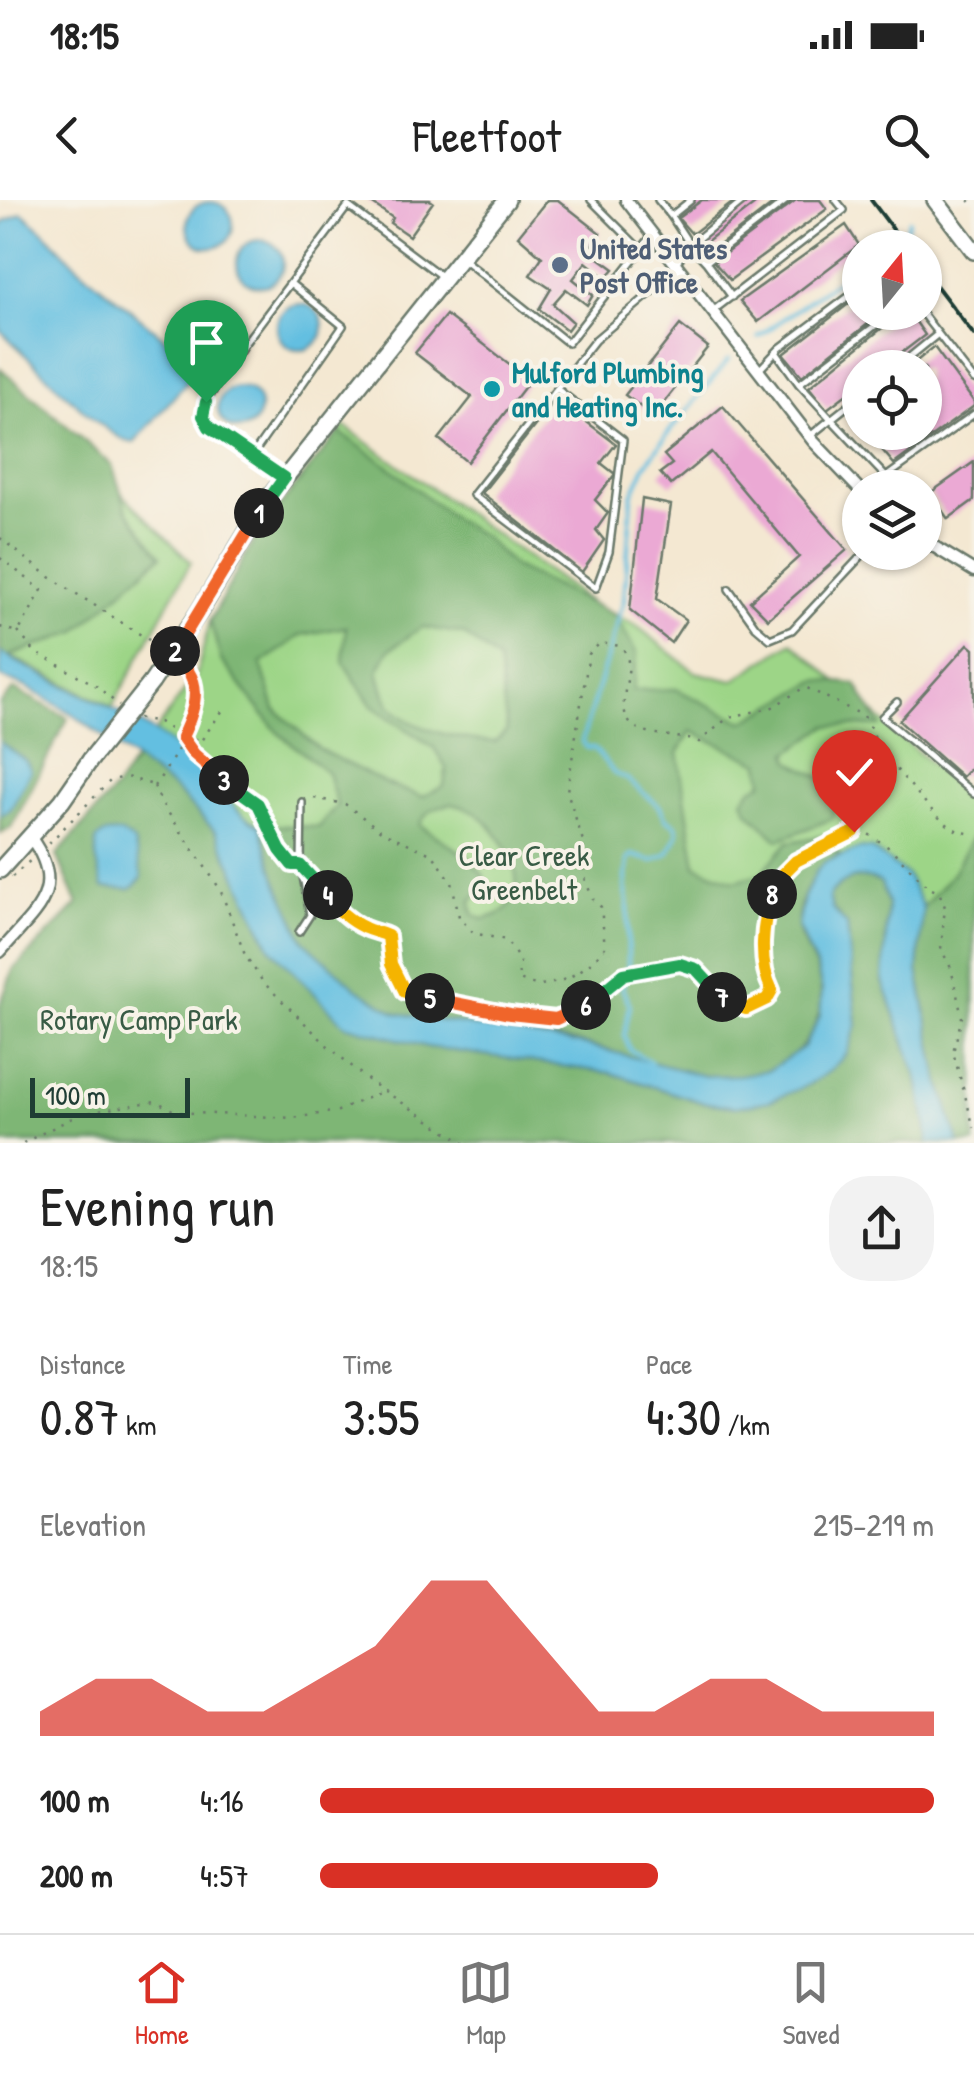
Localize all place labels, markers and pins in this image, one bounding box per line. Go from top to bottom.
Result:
place label: United States Post Office [580,228,728,302]
marker: United States Post Office [549,254,571,276]
pin [164,300,249,403]
place label: Mulford Plumbing and Heating Inc. [512,352,704,427]
marker: Mulford Plumbing and Heating Inc. [481,378,503,400]
pin: 1 [234,488,284,538]
pin: 2 [150,626,200,676]
pin [812,730,897,833]
pin: 3 [199,755,249,805]
pin: 8 [747,869,797,919]
pin: 4 [303,870,353,920]
pin: 7 [697,972,747,1022]
pin: 5 [405,973,455,1023]
pin: 6 [561,980,611,1030]

